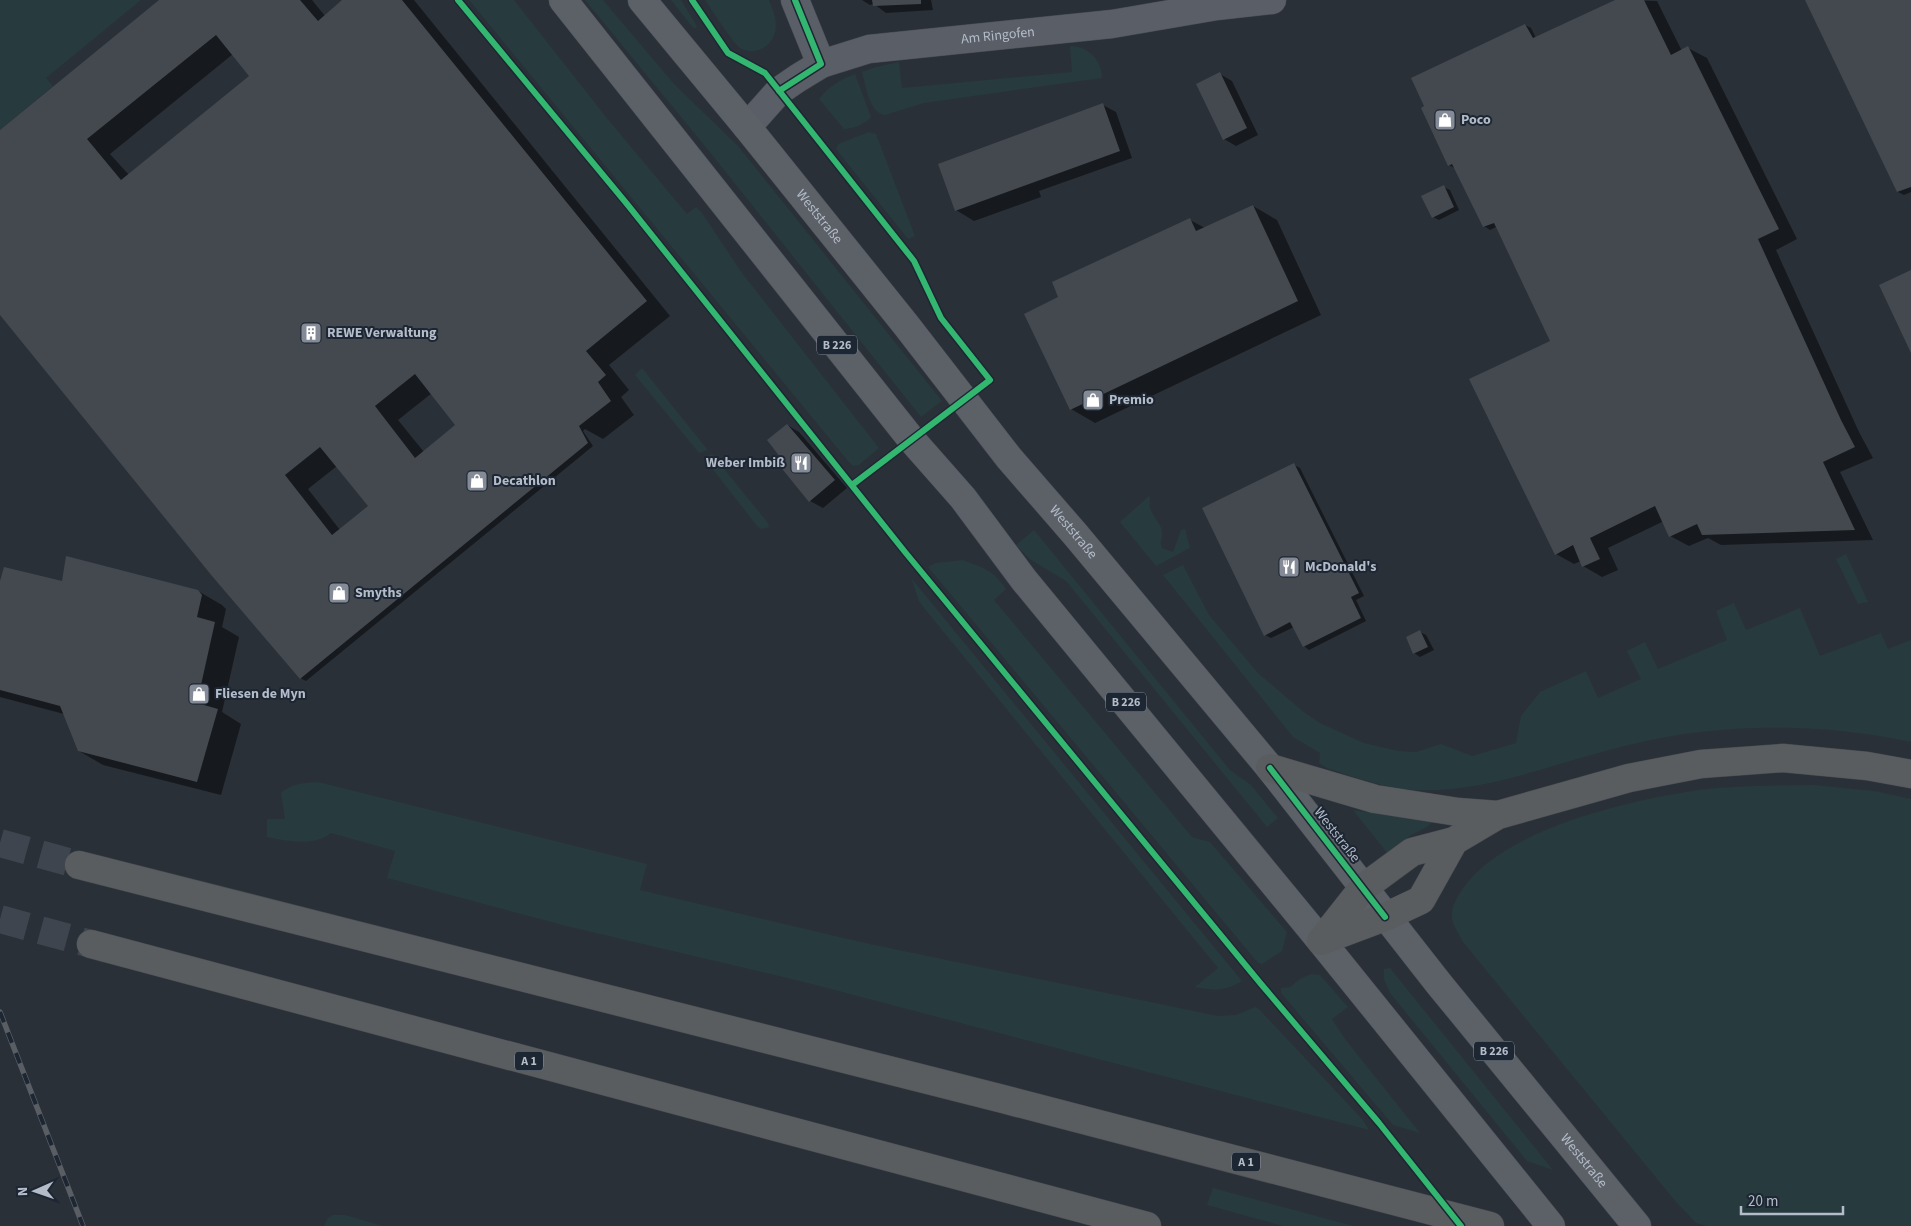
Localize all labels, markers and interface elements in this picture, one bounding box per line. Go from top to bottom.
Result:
street label: Am Ringofen [960,22,1036,49]
shop icon: Poco [1433,108,1457,132]
place label: Poco [1461,110,1491,130]
street label: Weststraße [791,185,847,249]
building icon: REWE Verwaltung [299,321,323,345]
place label: REWE Verwaltung [327,323,437,343]
road number: B 226 [817,336,857,354]
shop icon: Premio [1081,388,1105,412]
place label: Premio [1109,390,1154,410]
restaurant icon: Weber Imbiß [789,451,813,475]
place label: Weber Imbiß [706,453,785,473]
shop icon: Decathlon [465,469,489,493]
place label: Decathlon [493,471,556,491]
street label: Weststraße [1044,501,1102,563]
restaurant icon: McDonald's [1277,555,1301,579]
place label: McDonald's [1305,557,1376,577]
shop icon: Smyths [327,581,351,605]
place label: Smyths [355,583,402,603]
shop icon: Fliesen de Myn [187,682,211,706]
place label: Fliesen de Myn [215,684,306,704]
road number: B 226 [1106,692,1146,712]
street label: Weststraße [1309,803,1365,867]
road number: B 226 [1474,1042,1514,1060]
road number: A 1 [515,1052,543,1070]
street label: Weststraße [1555,1129,1612,1192]
road number: A 1 [1232,1152,1260,1172]
north arrow [10,1166,60,1216]
scale bar [1741,1184,1844,1216]
text: N [13,1186,33,1196]
text: 20 m [1748,1191,1778,1212]

